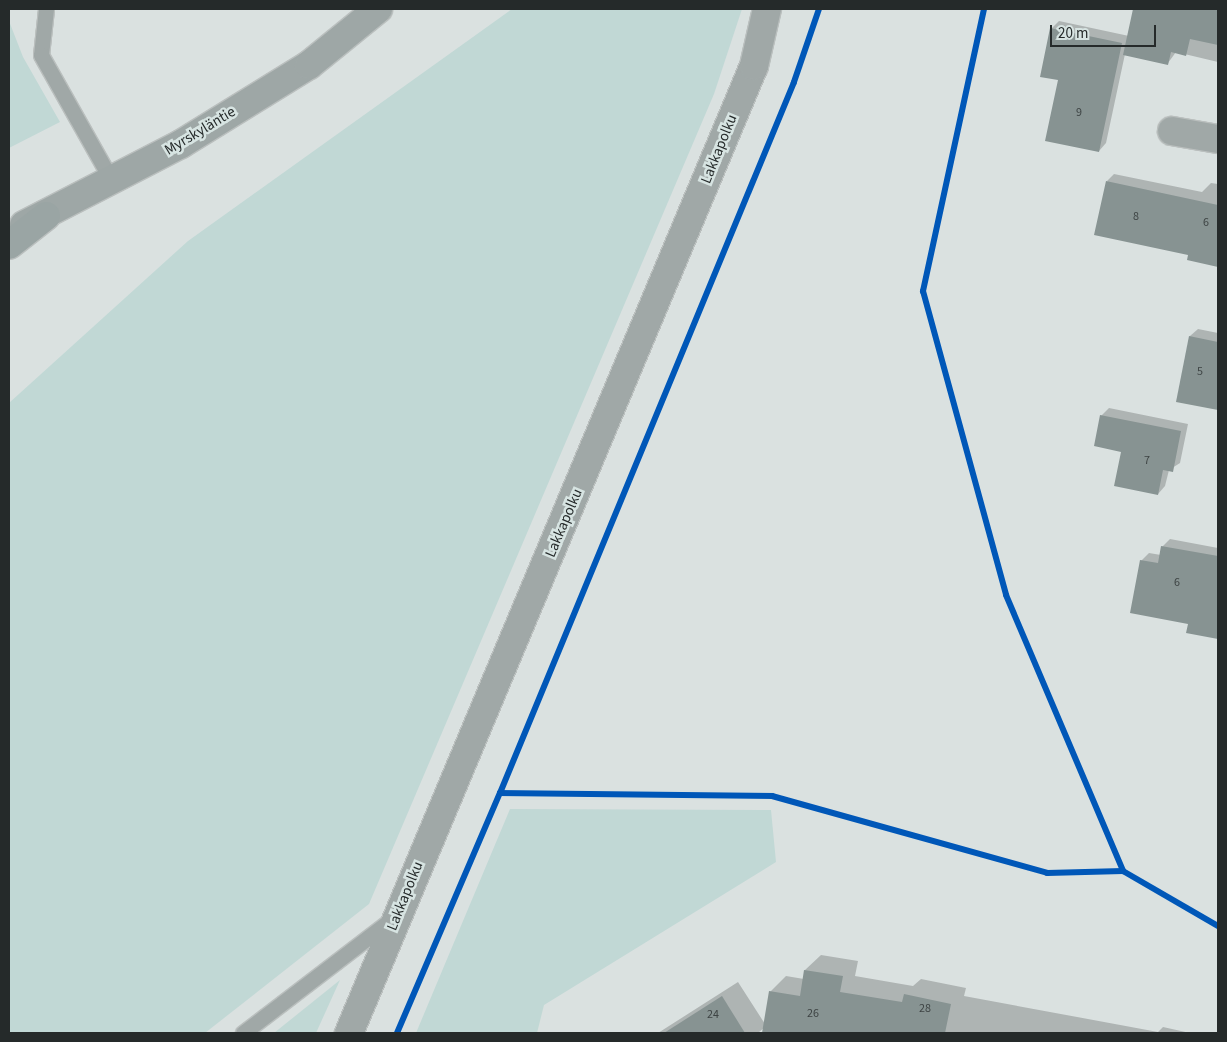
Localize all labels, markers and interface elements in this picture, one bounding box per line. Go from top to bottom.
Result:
scale bar [1052,15,1158,47]
text: 20 m [1058,23,1088,44]
street label: Myrskyläntie [161,103,239,159]
house number: 9 [1076,106,1082,120]
street label: Lakkapolku [697,112,741,186]
house number: 8 [1133,210,1139,224]
house number: 6 [1203,216,1209,230]
house number: 5 [1197,365,1203,379]
house number: 7 [1144,454,1150,468]
street label: Lakkapolku [541,486,587,560]
house number: 6 [1174,576,1180,590]
street label: Lakkapolku [383,859,427,933]
house number: 28 [919,1002,931,1016]
house number: 26 [807,1007,819,1021]
house number: 24 [707,1008,719,1022]

